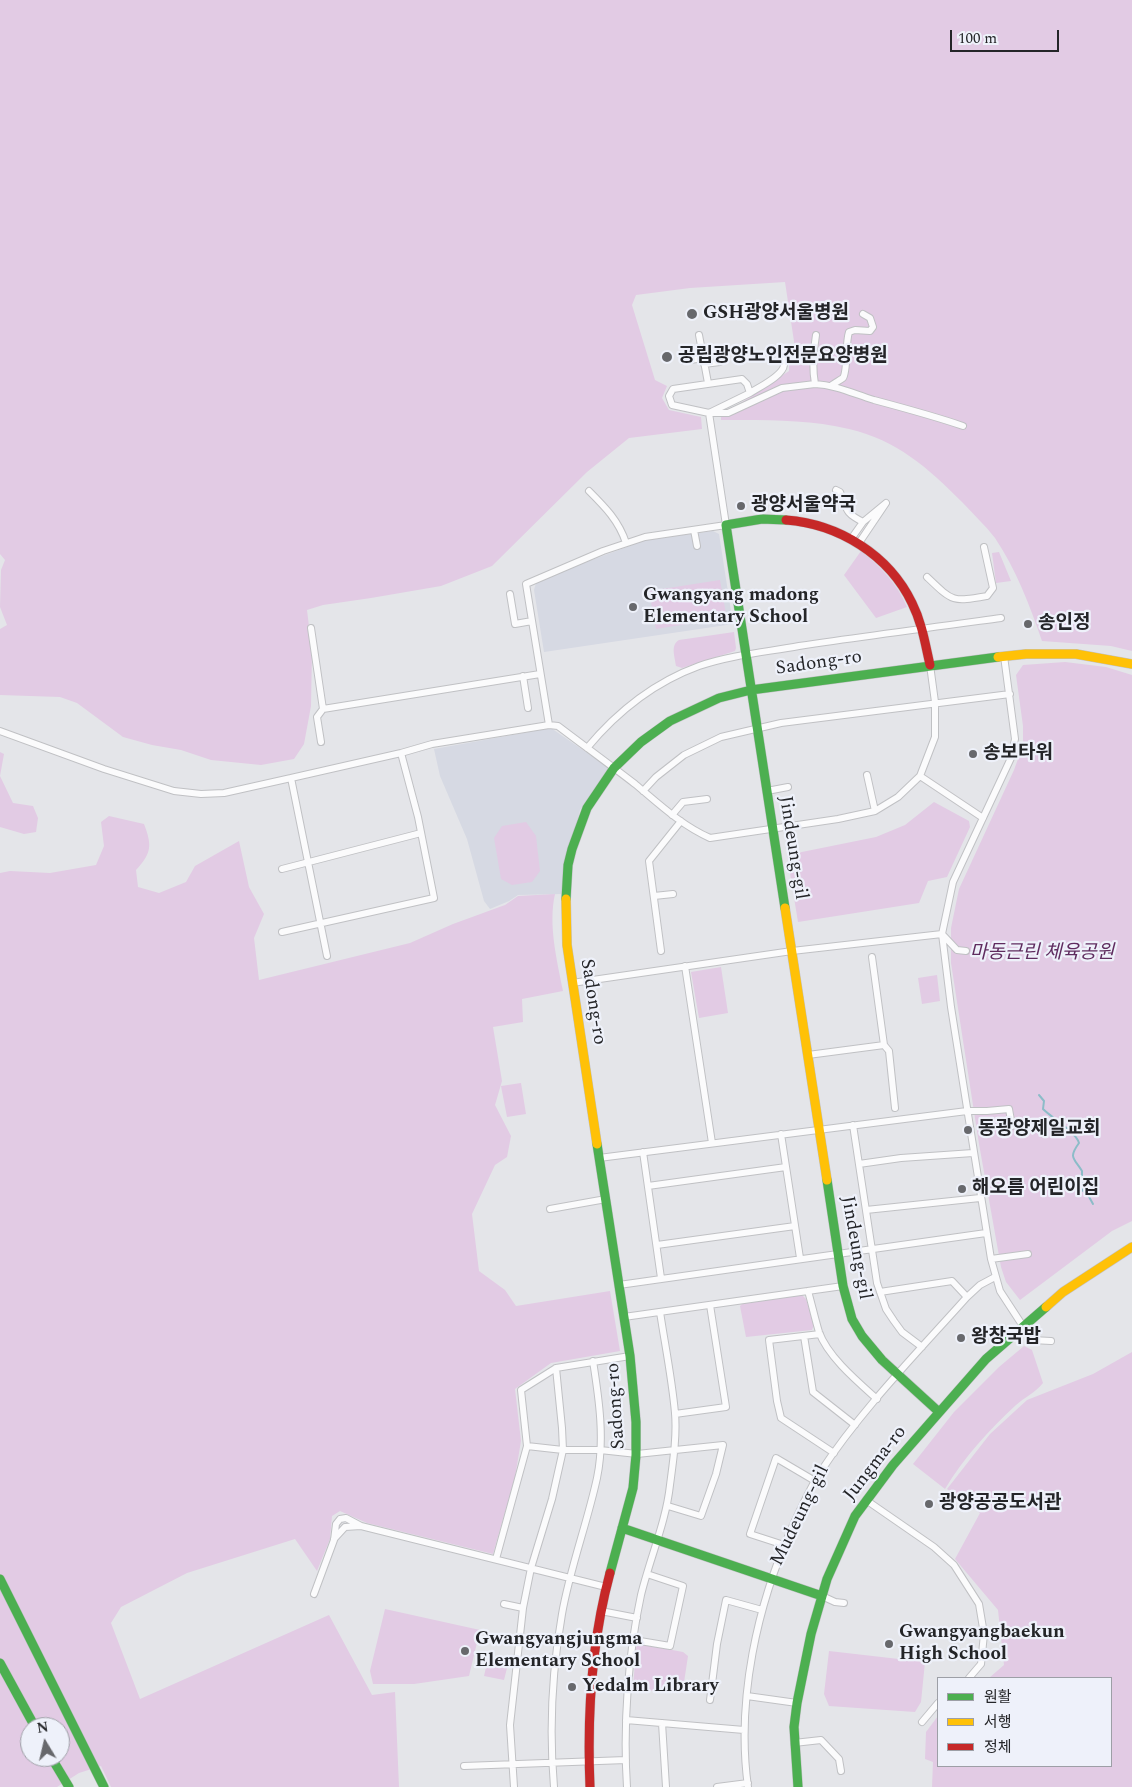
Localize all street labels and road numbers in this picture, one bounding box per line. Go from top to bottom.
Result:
street label: Sadong-ro [774,647,864,681]
street label: Jindeung-gil [773,794,811,902]
street label: Sadong-ro [574,957,610,1047]
street label: Jindeung-gil [835,1194,875,1302]
street label: Sadong-ro [603,1362,631,1450]
street label: Jungma-ro [840,1422,912,1506]
street label: Mudeung-gil [767,1462,835,1570]

